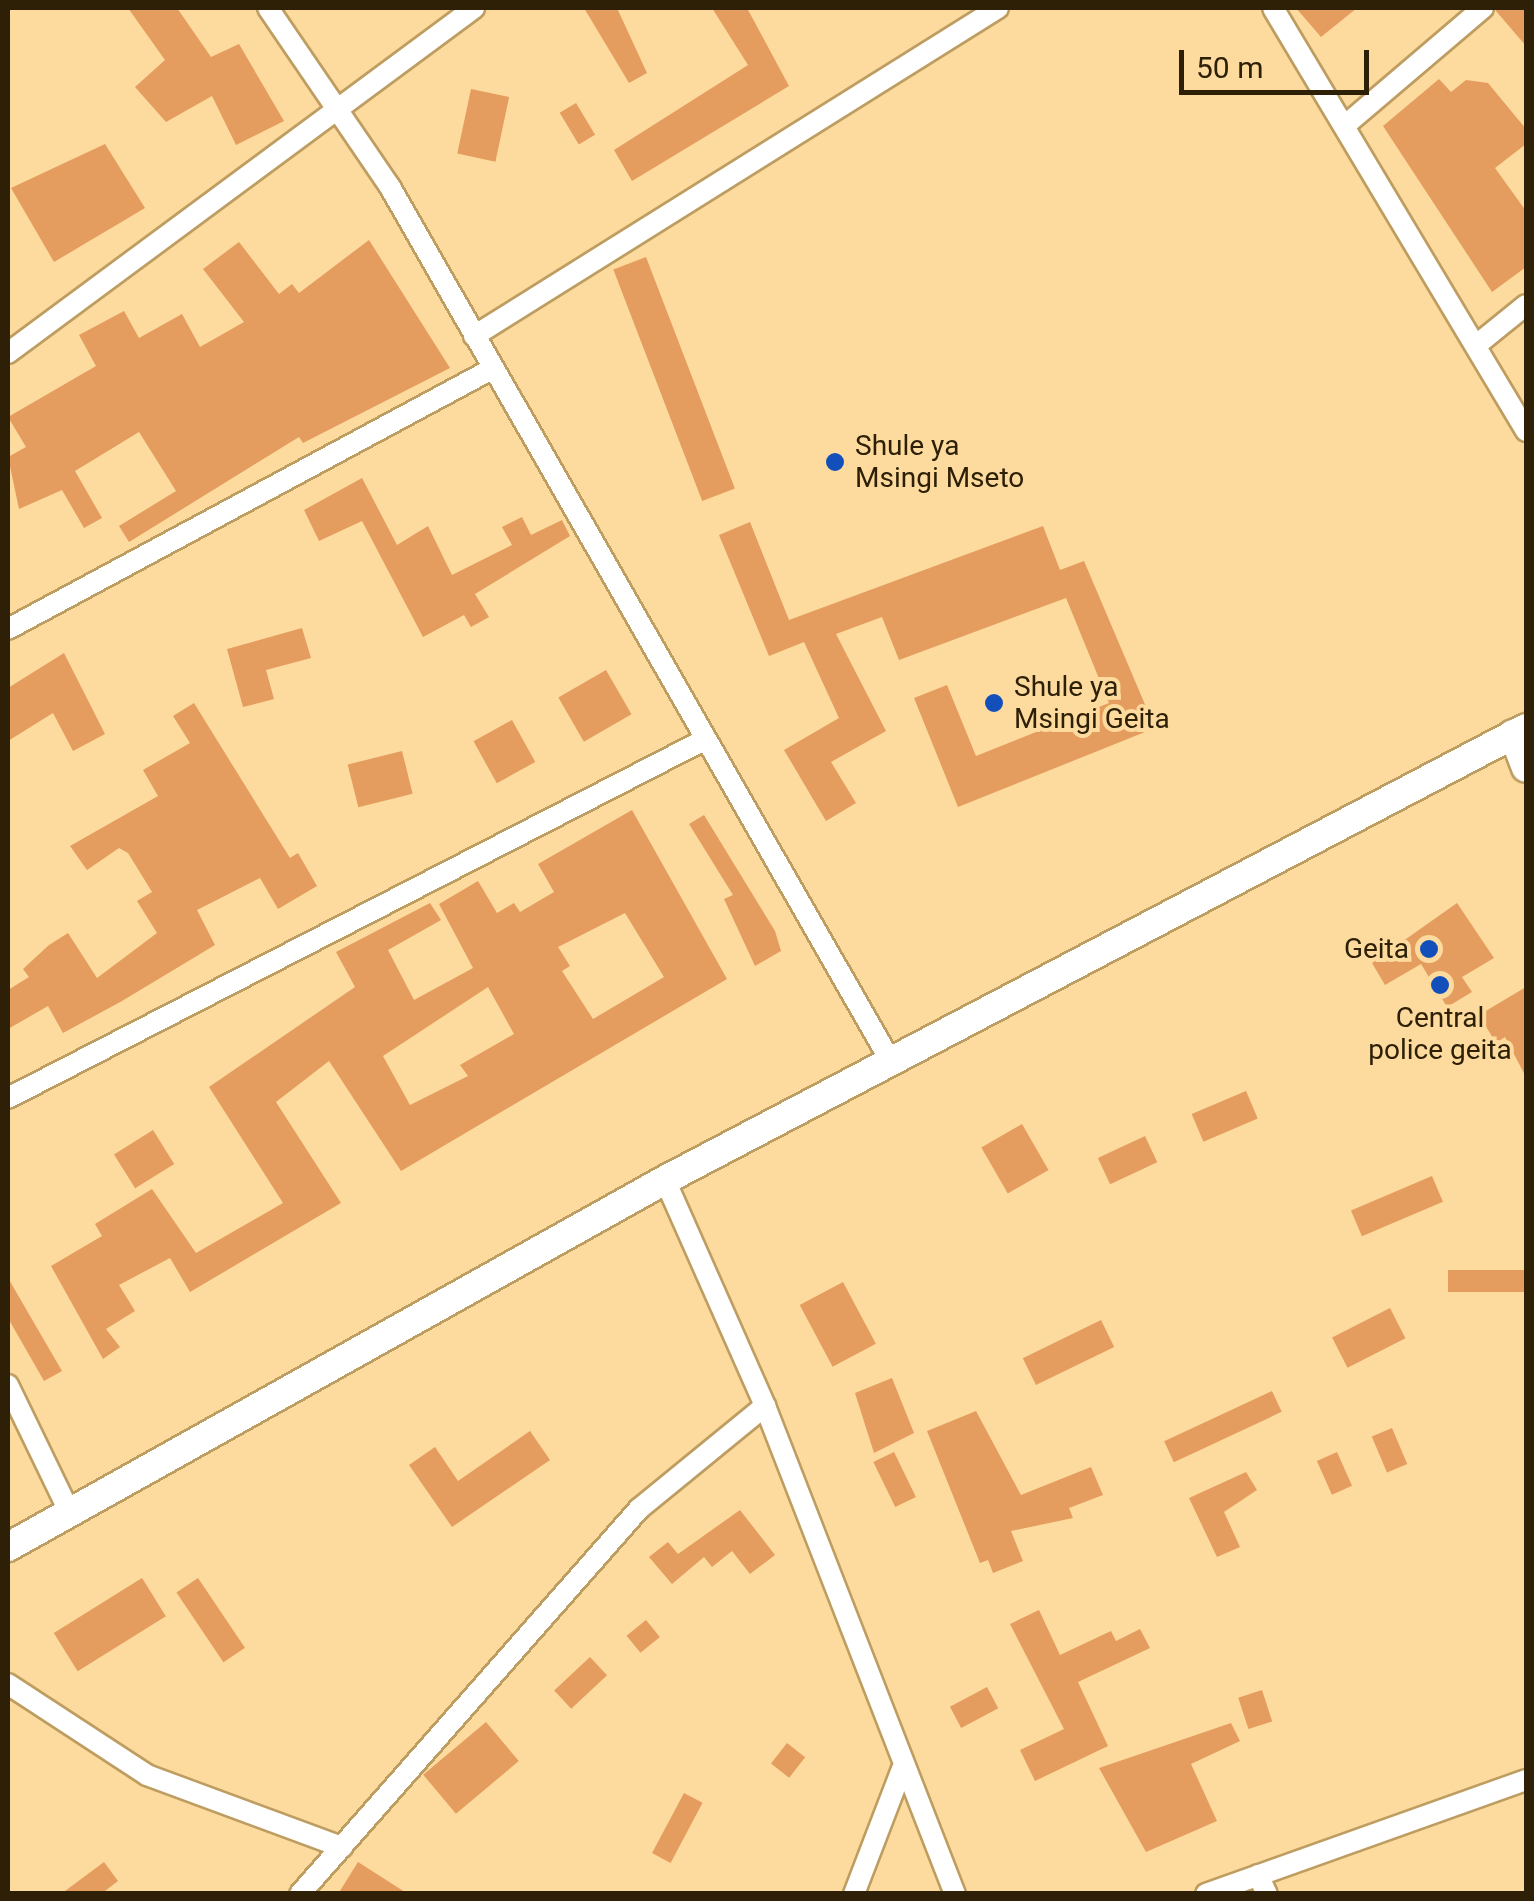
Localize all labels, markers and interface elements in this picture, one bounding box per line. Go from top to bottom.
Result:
scale bar [1184,30,1374,92]
text: 50 m [1196,50,1263,85]
place label: Shule ya Msingi Mseto [855,429,1024,495]
marker: Shule ya Msingi Mseto [824,451,846,473]
place label: Shule ya Msingi Geita [1014,670,1170,736]
marker: Shule ya Msingi Geita [983,692,1005,714]
place label: Geita [1344,932,1409,966]
marker: Geita [1418,938,1440,960]
marker: Central police geita [1429,974,1451,996]
place label: Central police geita [1368,1001,1512,1067]

